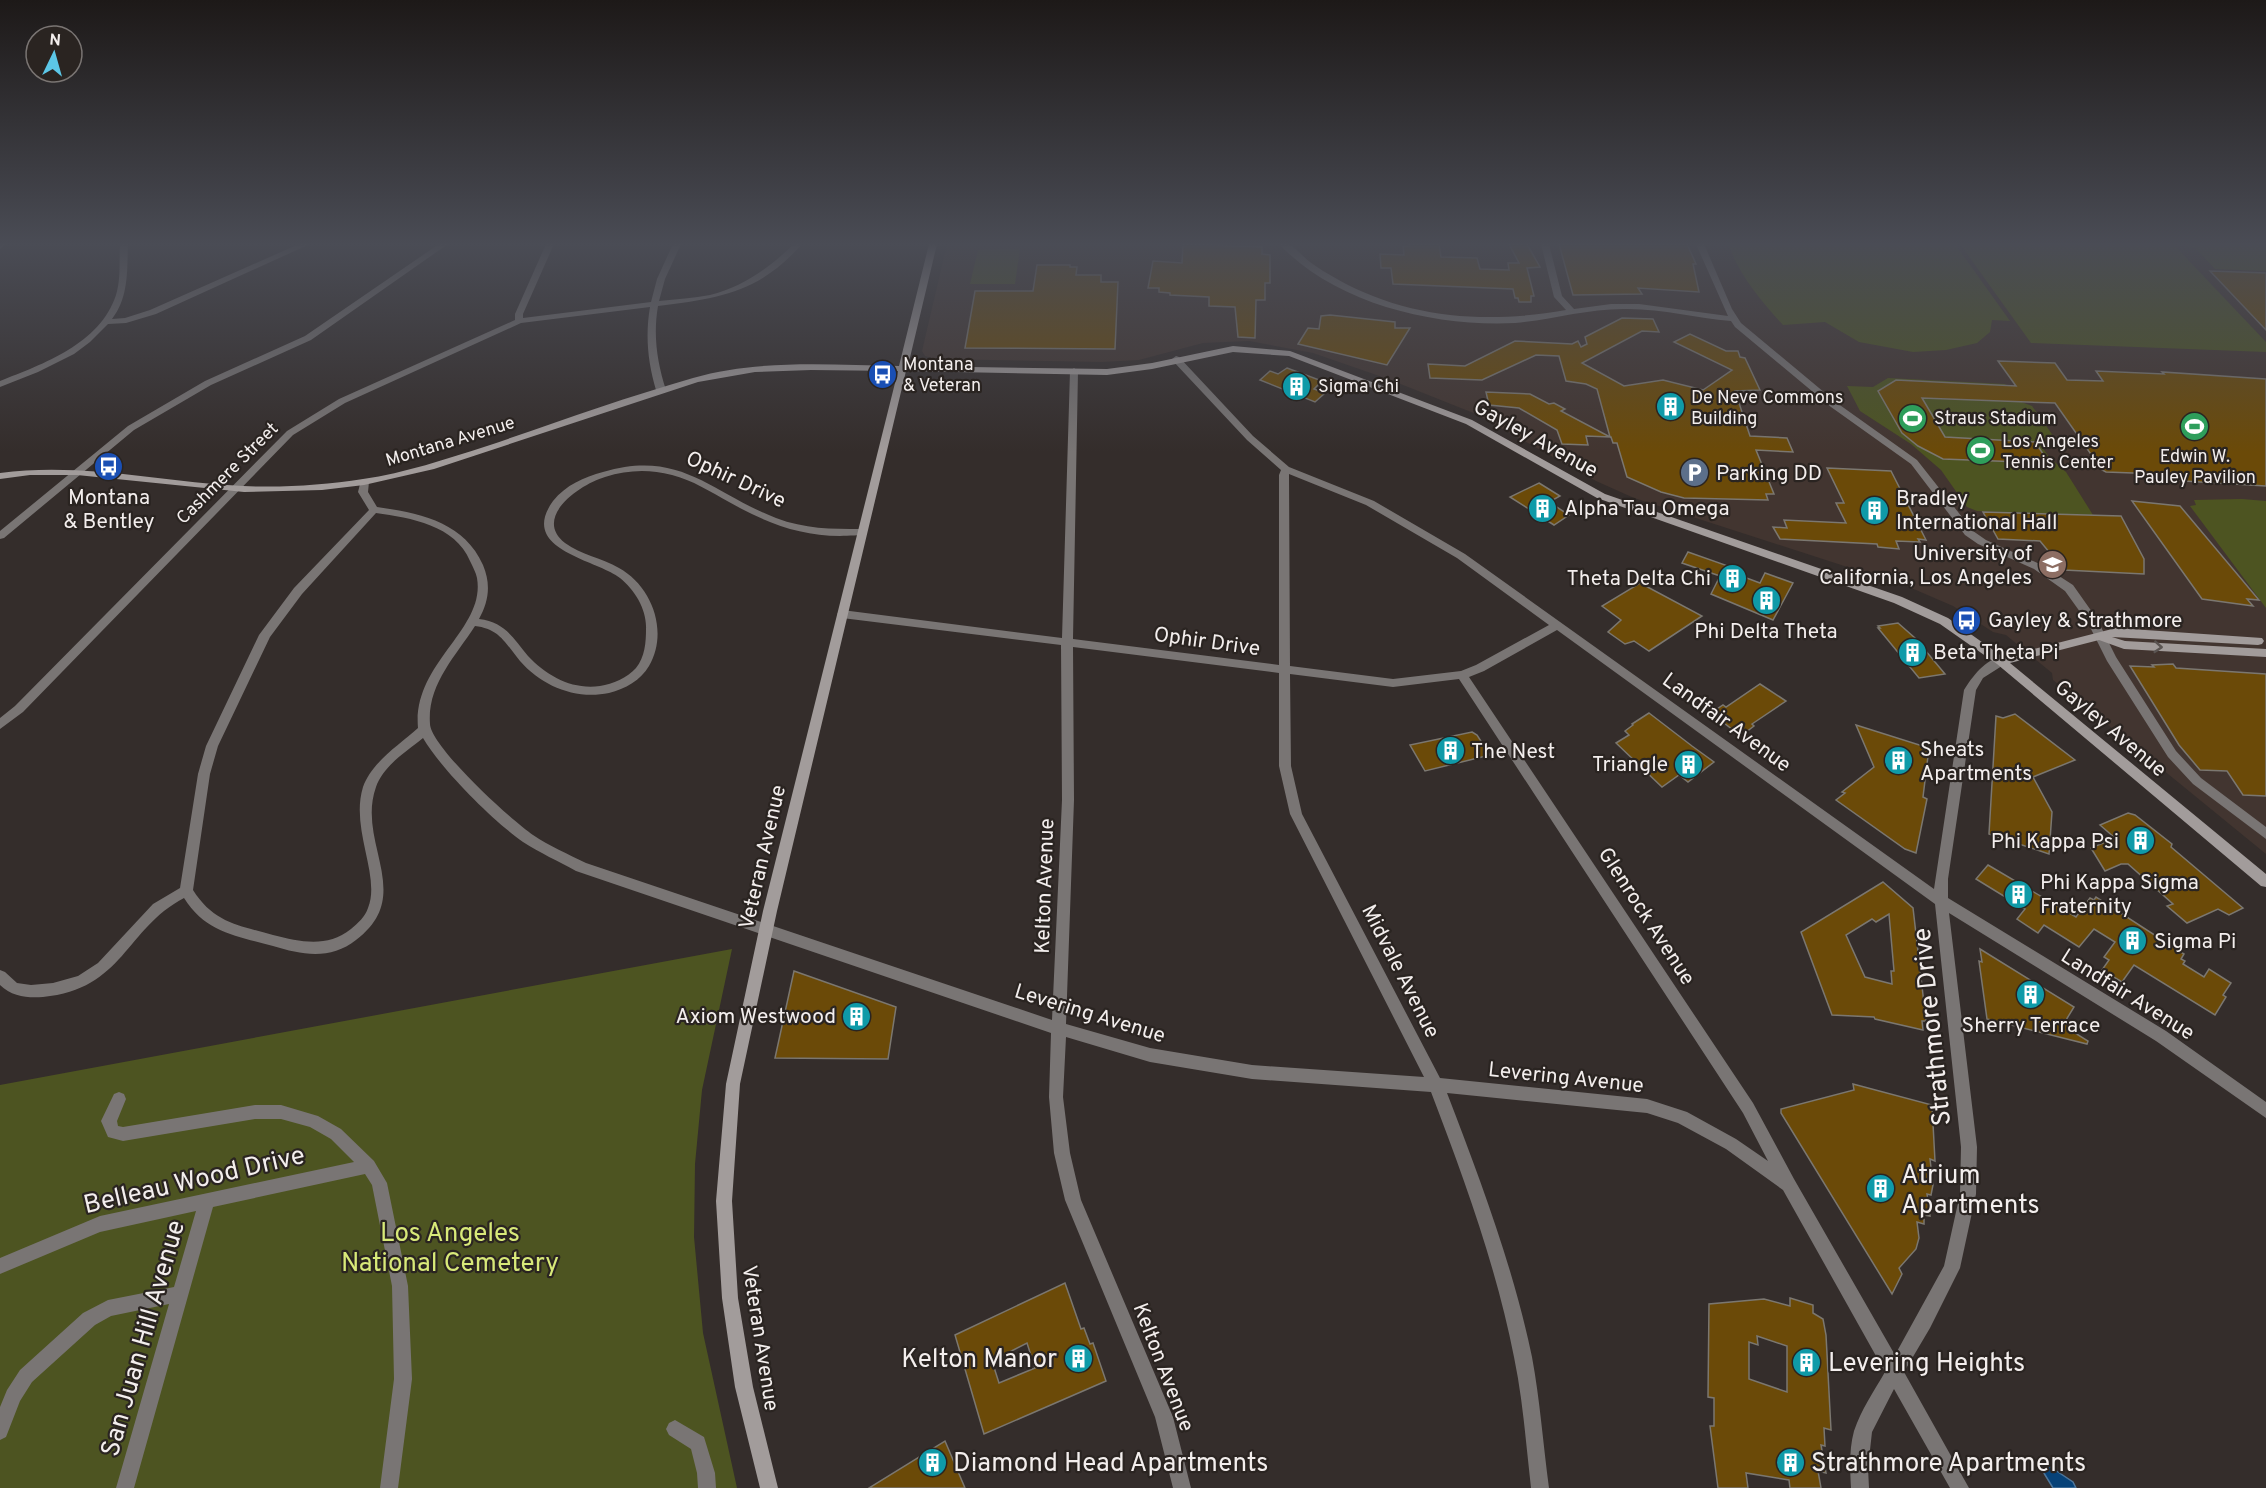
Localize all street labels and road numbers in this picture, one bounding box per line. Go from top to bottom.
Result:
street label: Gayley Avenue [1468,394,1602,485]
street label: Montana Avenue [383,412,518,473]
street label: Cashmere Street [172,418,284,530]
street label: Ophir Drive [681,445,790,515]
street label: Ophir Drive [1152,622,1262,663]
street label: Landfair Avenue [1656,667,1796,779]
street label: Gayley Avenue [2048,674,2172,784]
street label: Veteran Avenue [734,783,793,932]
street label: Kelton Avenue [1030,818,1061,954]
street label: Glenrock Avenue [1591,843,1700,991]
street label: Midvale Avenue [1354,900,1445,1043]
street label: Strathmore Drive [1907,926,1960,1128]
street label: Landfair Avenue [2055,943,2199,1047]
street label: Levering Avenue [1011,979,1168,1050]
street label: Levering Avenue [1487,1057,1645,1100]
street label: Belleau Wood Drive [81,1140,308,1223]
street label: San Juan Hill Avenue [95,1217,194,1461]
street label: Veteran Avenue [735,1263,784,1413]
street label: Kelton Avenue [1126,1299,1200,1436]

